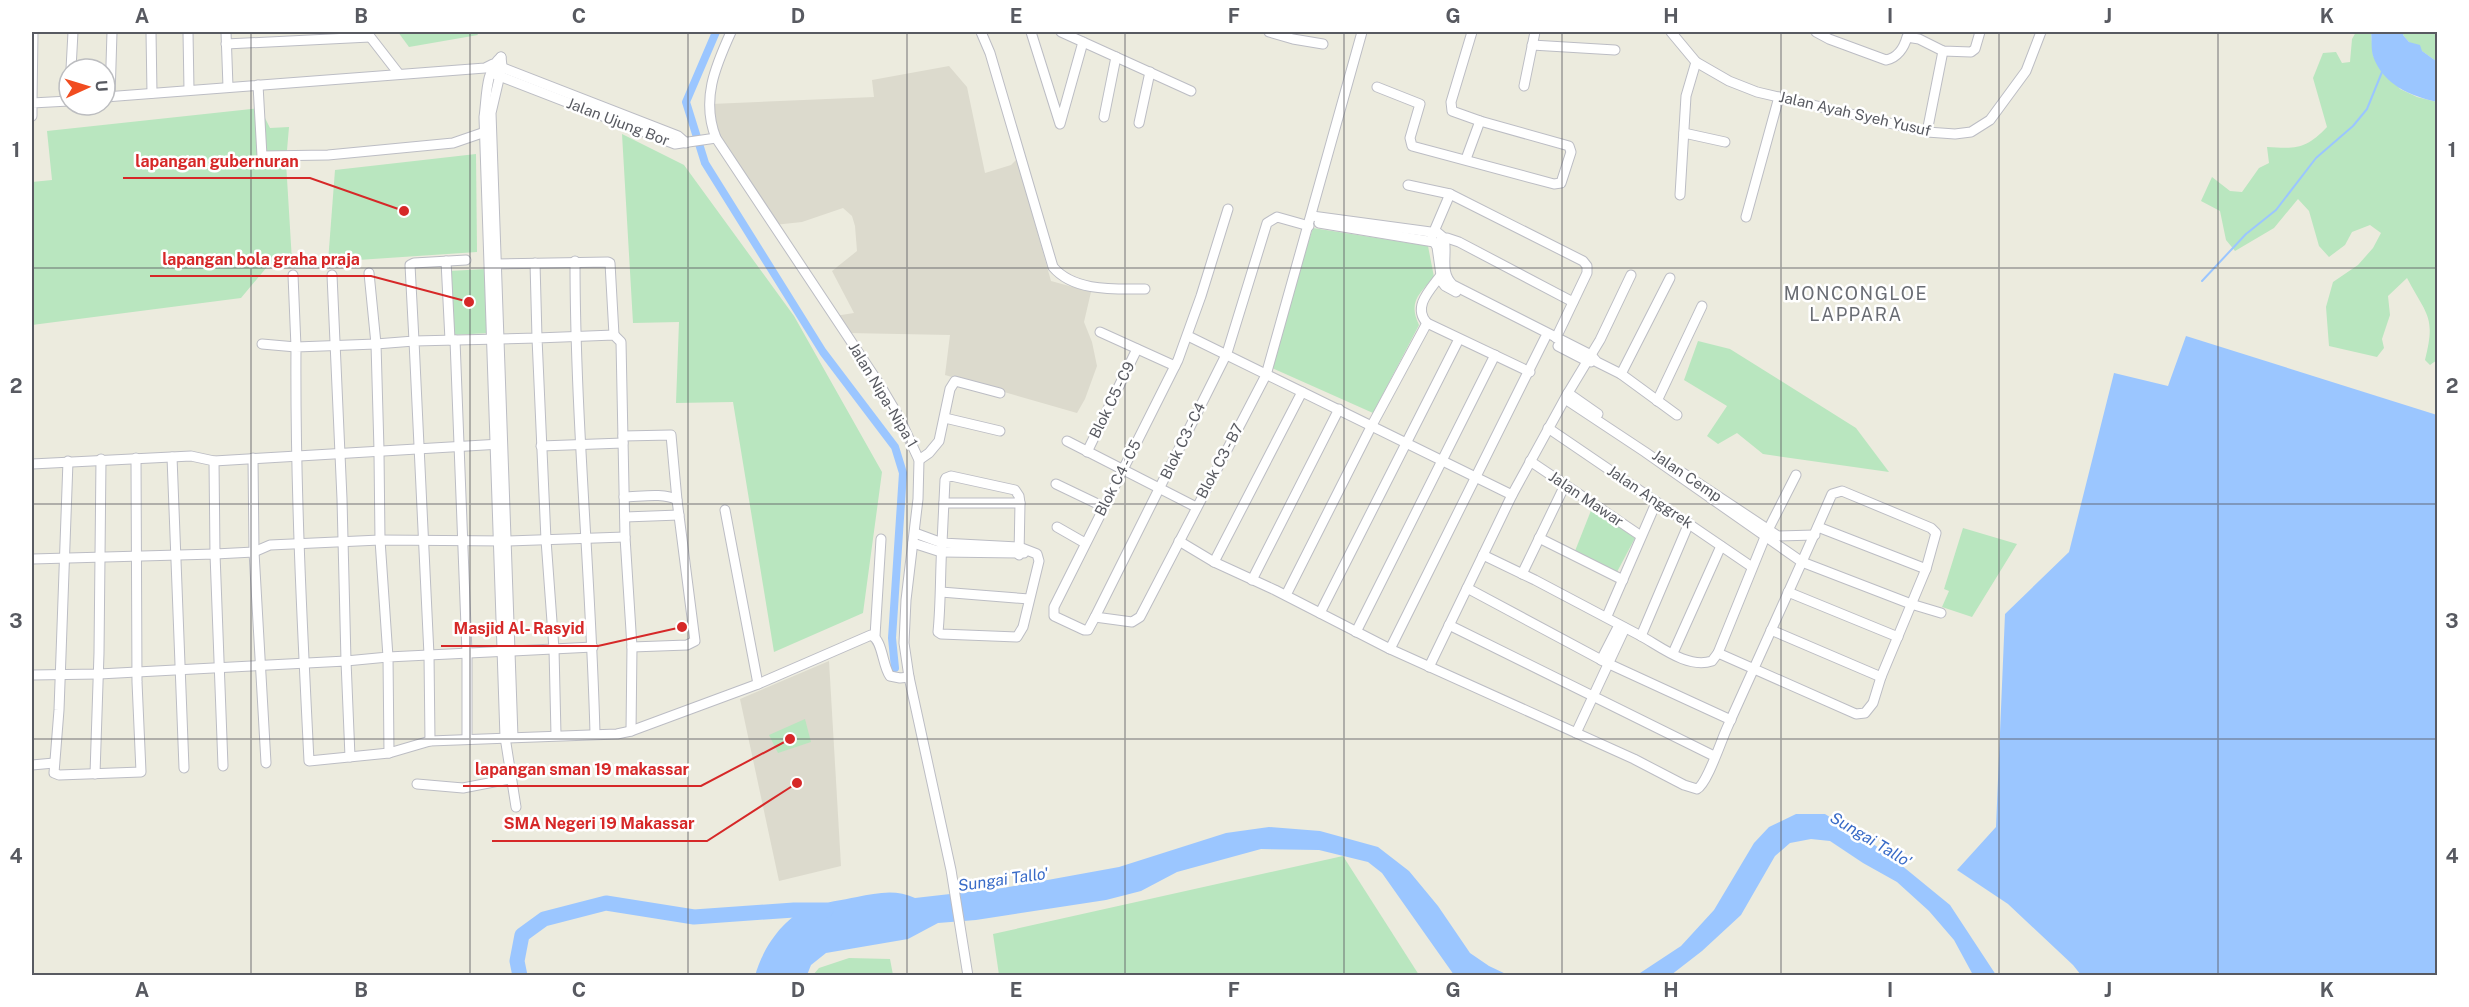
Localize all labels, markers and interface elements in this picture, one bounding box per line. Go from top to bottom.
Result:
text: A [135,4,149,28]
text: B [354,4,368,28]
text: C [572,4,586,28]
text: D [791,4,805,28]
text: E [1010,4,1022,28]
text: F [1228,4,1240,28]
text: G [1445,4,1461,28]
text: H [1663,4,1679,28]
text: I [1887,4,1893,28]
text: J [2104,4,2112,28]
text: K [2320,4,2334,28]
north arrow [57,57,117,117]
text: U [92,80,111,92]
street label: Jalan Ayah Syeh Yusuf [1777,88,1933,139]
street label: Jalan Ujung Bor [564,94,672,149]
text: 1 [12,138,20,162]
text: 1 [2448,138,2456,162]
callout: lapangan gubernuran [123,144,310,178]
text: lapangan gubernuran [135,152,299,171]
callout: lapangan bola graha praja [150,242,371,276]
text: lapangan bola graha praja [162,250,360,269]
district label: MONCONGLOE LAPPARA [1784,283,1928,325]
street label: Jalan Nipa-Nipa 1 [845,339,921,450]
street label: Blok C5 - C9 [1086,359,1137,441]
text: 2 [10,374,22,398]
text: 2 [2446,374,2458,398]
street label: Blok C3 - C4 [1157,400,1208,482]
street label: Blok C3 - B7 [1193,420,1246,501]
street label: Blok C4 - C5 [1091,437,1144,519]
street label: Jalan Cemp [1649,446,1725,505]
street label: Jalan Anggrek [1604,462,1696,531]
street label: Jalan Mawar [1546,467,1627,530]
text: 3 [9,609,23,633]
text: 3 [2445,609,2459,633]
callout: Masjid Al- Rasyid [441,612,598,646]
text: Masjid Al- Rasyid [454,619,584,638]
callout: lapangan sman 19 makassar [463,752,701,786]
text: lapangan sman 19 makassar [475,760,689,779]
callout: SMA Negeri 19 Makassar [492,807,707,841]
water label: Sungai Tallo' [1827,808,1915,871]
text: SMA Negeri 19 Makassar [503,814,695,833]
text: 4 [9,844,23,868]
text: 4 [2445,844,2459,868]
water label: Sungai Tallo' [957,864,1050,895]
text: A [135,978,149,1002]
text: B [354,978,368,1002]
text: C [572,978,586,1002]
text: D [791,978,805,1002]
text: E [1010,978,1022,1002]
text: F [1228,978,1240,1002]
text: G [1445,978,1461,1002]
text: H [1663,978,1679,1002]
text: I [1887,978,1893,1002]
text: J [2104,978,2112,1002]
text: K [2320,978,2334,1002]

